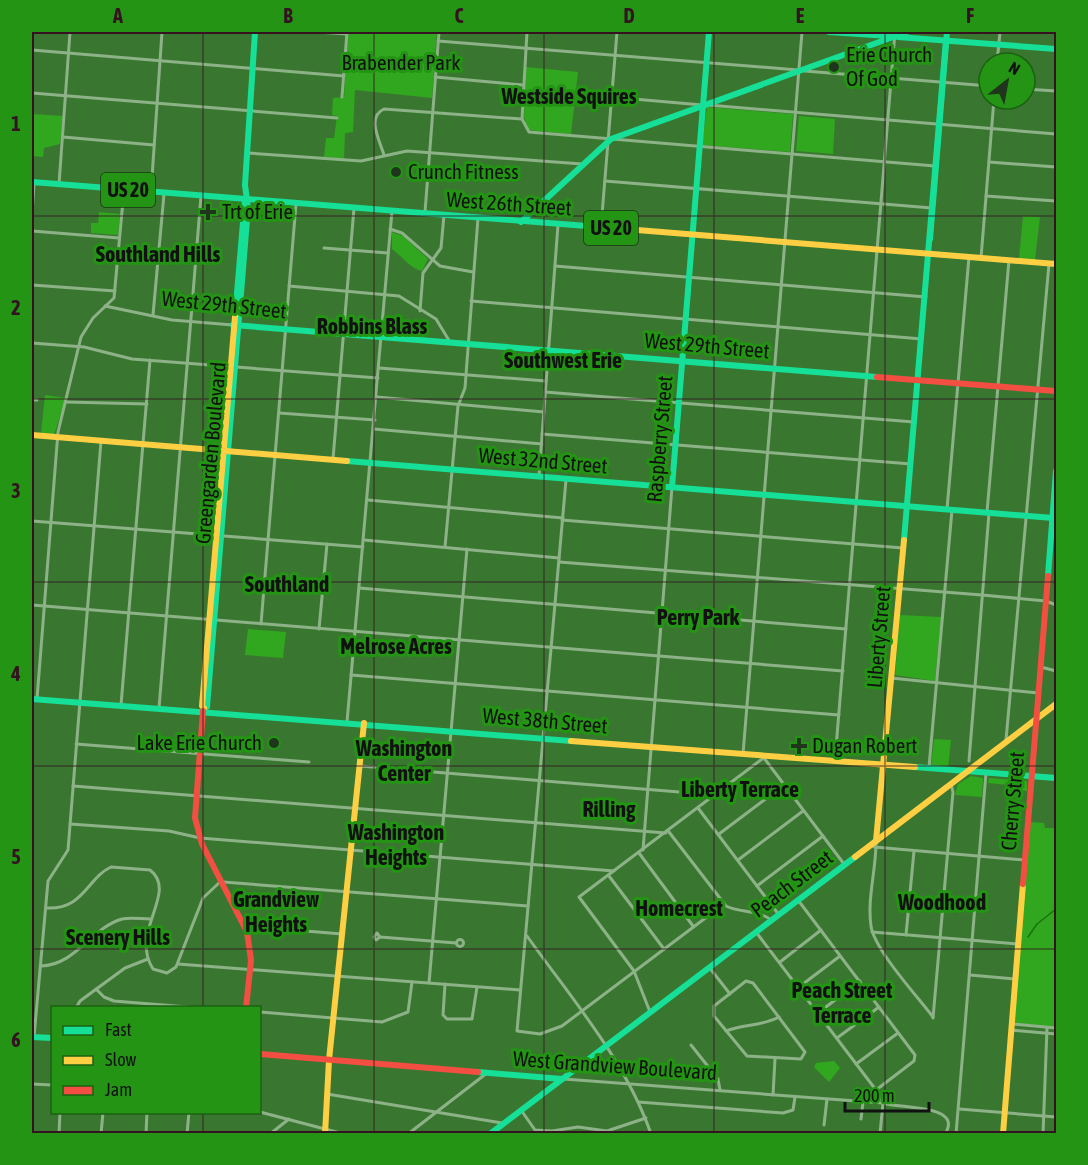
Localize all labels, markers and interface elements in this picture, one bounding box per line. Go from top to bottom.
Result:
text: A [112,4,123,27]
text: B [283,4,293,27]
text: C [455,4,464,27]
text: D [623,4,635,27]
text: E [796,4,805,27]
text: F [966,4,974,27]
place label: Erie Church Of God [846,42,932,90]
park label: Brabender Park [342,50,460,74]
north arrow [977,51,1037,111]
text: N [1006,58,1023,78]
marker: Erie Church Of God [827,60,841,74]
district label: Westside Squires [500,83,637,109]
text: 1 [11,112,21,135]
place label: Crunch Fitness [408,159,519,183]
marker: Crunch Fitness [389,165,403,179]
road number: US 20 [101,173,155,207]
street label: West 26th Street [446,187,572,219]
place label: Trt of Erie [222,199,293,223]
marker: Trt of Erie [199,203,217,221]
road number: US 20 [584,211,638,245]
district label: Southland Hills [96,241,221,267]
street label: West 29th Street [160,286,288,322]
text: 2 [11,296,21,319]
district label: Robbins Blass [317,313,428,339]
street label: West 29th Street [644,328,771,362]
district label: Southwest Erie [504,347,622,373]
street label: Greengarden Boulevard [190,361,230,545]
street label: Raspberry Street [642,375,676,503]
street label: West 32nd Street [478,442,609,478]
text: 3 [11,479,21,502]
district label: Southland [245,571,329,597]
street label: Liberty Street [862,585,894,689]
district label: Perry Park [657,604,739,630]
district label: Melrose Acres [340,633,452,659]
text: 4 [10,662,21,685]
street label: West 38th Street [482,703,609,737]
place label: Lake Erie Church [137,730,262,754]
place label: Dugan Robert [812,733,917,757]
district label: Washington Center [355,735,452,786]
marker: Lake Erie Church [267,736,281,750]
marker: Dugan Robert [790,737,808,755]
street label: Cherry Street [996,750,1028,851]
district label: Liberty Terrace [681,776,799,802]
district label: Rilling [583,796,636,822]
district label: Washington Heights [347,819,444,870]
text: 5 [11,845,21,868]
street label: Peach Street [746,845,837,922]
district label: Grandview Heights [233,886,319,937]
district label: Woodhood [897,889,986,915]
district label: Homecrest [635,895,723,921]
district label: Scenery Hills [66,924,170,950]
district label: Peach Street Terrace [792,977,893,1028]
legend [51,1006,261,1114]
text: Fast [105,1019,132,1040]
text: 6 [11,1028,21,1051]
street label: West Grandview Boulevard [512,1046,718,1084]
text: Slow [105,1049,136,1070]
scale bar [845,1075,929,1113]
text: Jam [105,1079,132,1100]
text: 200 m [854,1085,895,1106]

